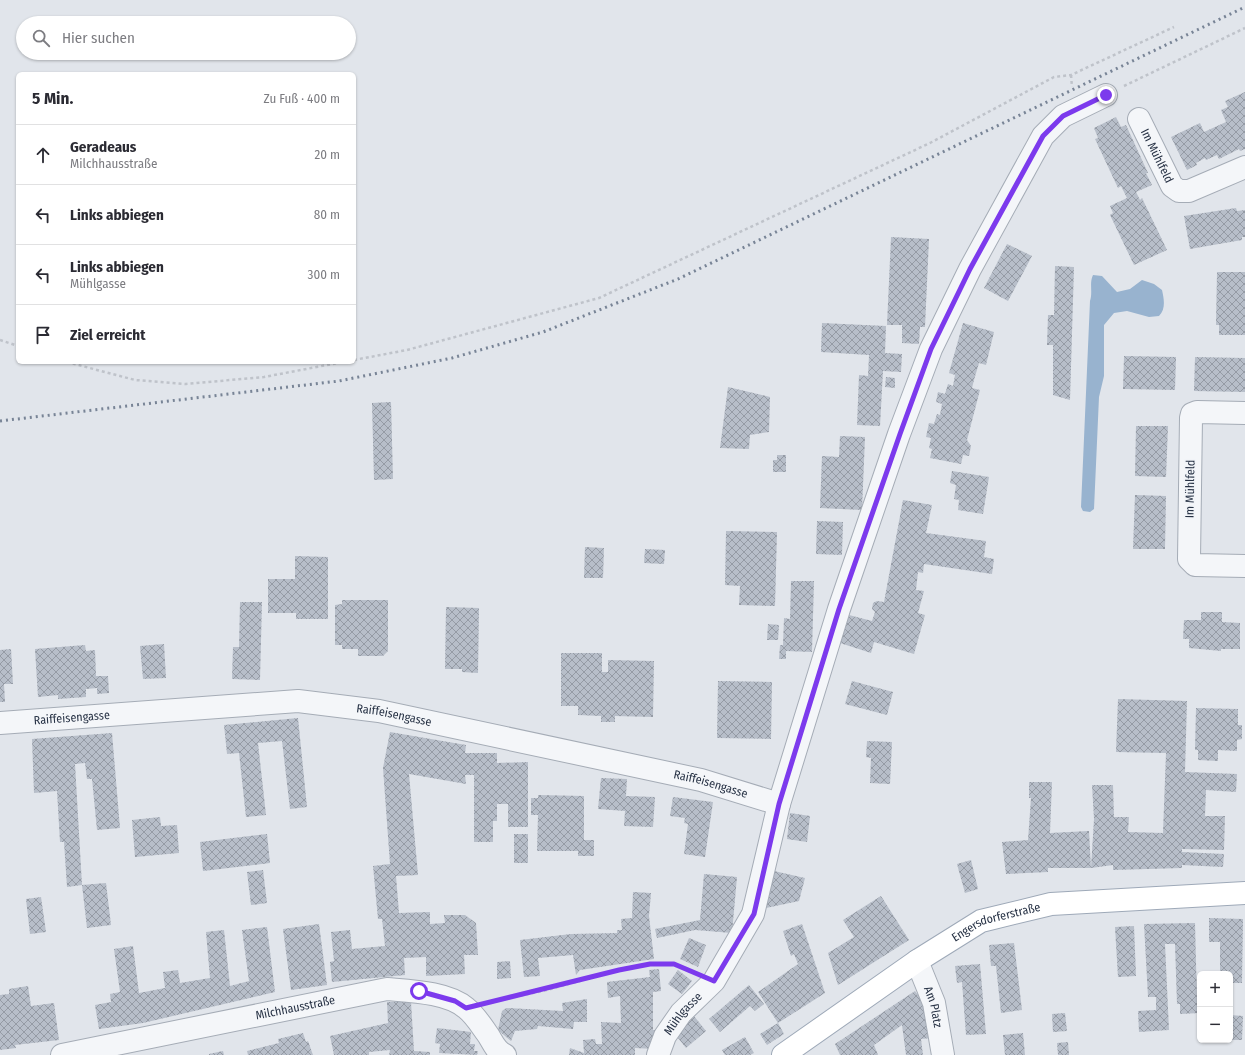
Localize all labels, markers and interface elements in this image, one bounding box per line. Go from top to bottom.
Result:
search box [16,16,356,60]
icon: search [30,27,52,49]
text: Hier suchen [62,29,135,47]
route end [1097,86,1115,104]
text: 5 Min. [32,88,73,109]
text: Zu Fuß · 400 m [264,91,340,106]
street label: Im Mühlfeld [1138,126,1176,185]
text: Geradeaus [70,138,136,156]
icon: ahead [32,144,54,166]
text: 20 m [314,147,340,162]
text: Milchhausstraße [70,156,157,171]
icon: left [32,204,54,226]
text: Links abbiegen [70,206,164,224]
text: 80 m [314,207,340,222]
text: Links abbiegen [70,258,164,276]
icon: left [32,264,54,286]
text: 300 m [308,267,340,282]
text: Mühlgasse [70,276,126,291]
icon: arrive [32,324,54,346]
text: Ziel erreicht [70,326,145,344]
street label: Im Mühlfeld [1182,460,1198,518]
street label: Raiffeisengasse [356,701,433,729]
street label: Raiffeisengasse [33,708,110,727]
street label: Raiffeisengasse [672,767,749,801]
street label: Engersdorferstraße [949,900,1042,945]
map controls [1197,971,1233,1043]
button: + [1197,971,1233,1007]
route start [410,982,428,1000]
street label: Am Platz [921,984,945,1029]
street label: Mühlgasse [661,989,705,1038]
street label: Milchhausstraße [254,993,336,1023]
button: − [1197,1007,1233,1043]

